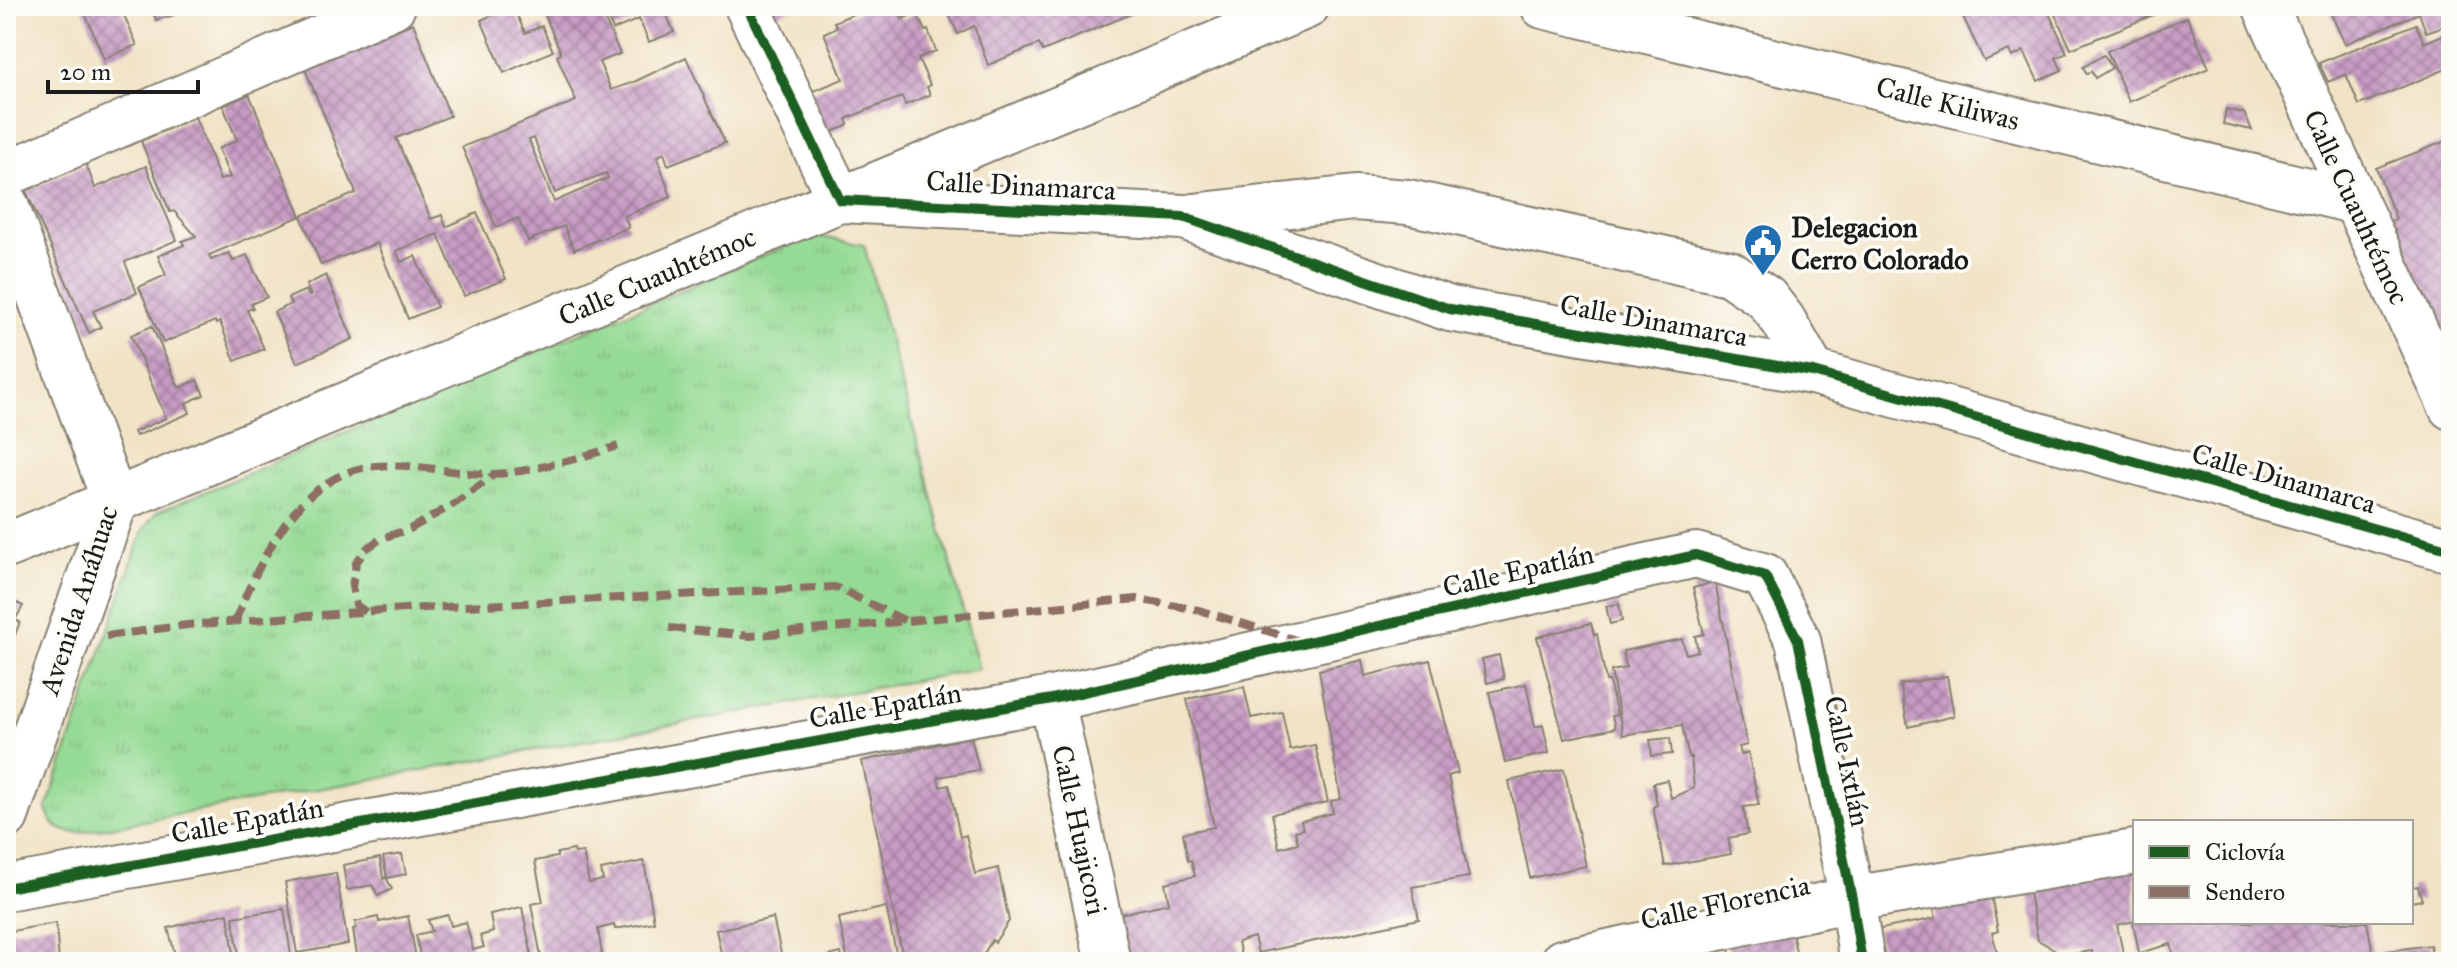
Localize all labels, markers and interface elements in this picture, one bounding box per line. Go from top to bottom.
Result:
scale bar [48,44,198,94]
text: 20 m [60,57,111,87]
street label: Calle Kiliwas [1873,69,2023,138]
street label: Calle Cuauhtémoc [2296,104,2417,310]
street label: Calle Dinamarca [925,163,1117,208]
place label: Delegacion Cerro Colorado [1791,210,1969,277]
street label: Calle Cuauhtémoc [553,219,761,334]
public building icon: Delegacion Cerro Colorado [1742,222,1784,277]
street label: Calle Dinamarca [1557,287,1751,354]
street label: Calle Dinamarca [2188,436,2380,522]
street label: Avenida Anáhuac [31,501,126,700]
street label: Calle Epatlán [1439,536,1597,605]
street label: Calle Epatlán [806,675,964,736]
street label: Calle Ixtlán [1817,693,1878,830]
street label: Calle Huajicori [1044,742,1115,919]
street label: Calle Epatlán [168,790,326,851]
legend [2133,820,2413,924]
text: Ciclovía [2205,837,2286,867]
street label: Calle Florencia [1637,867,1813,937]
text: Sendero [2205,877,2285,907]

